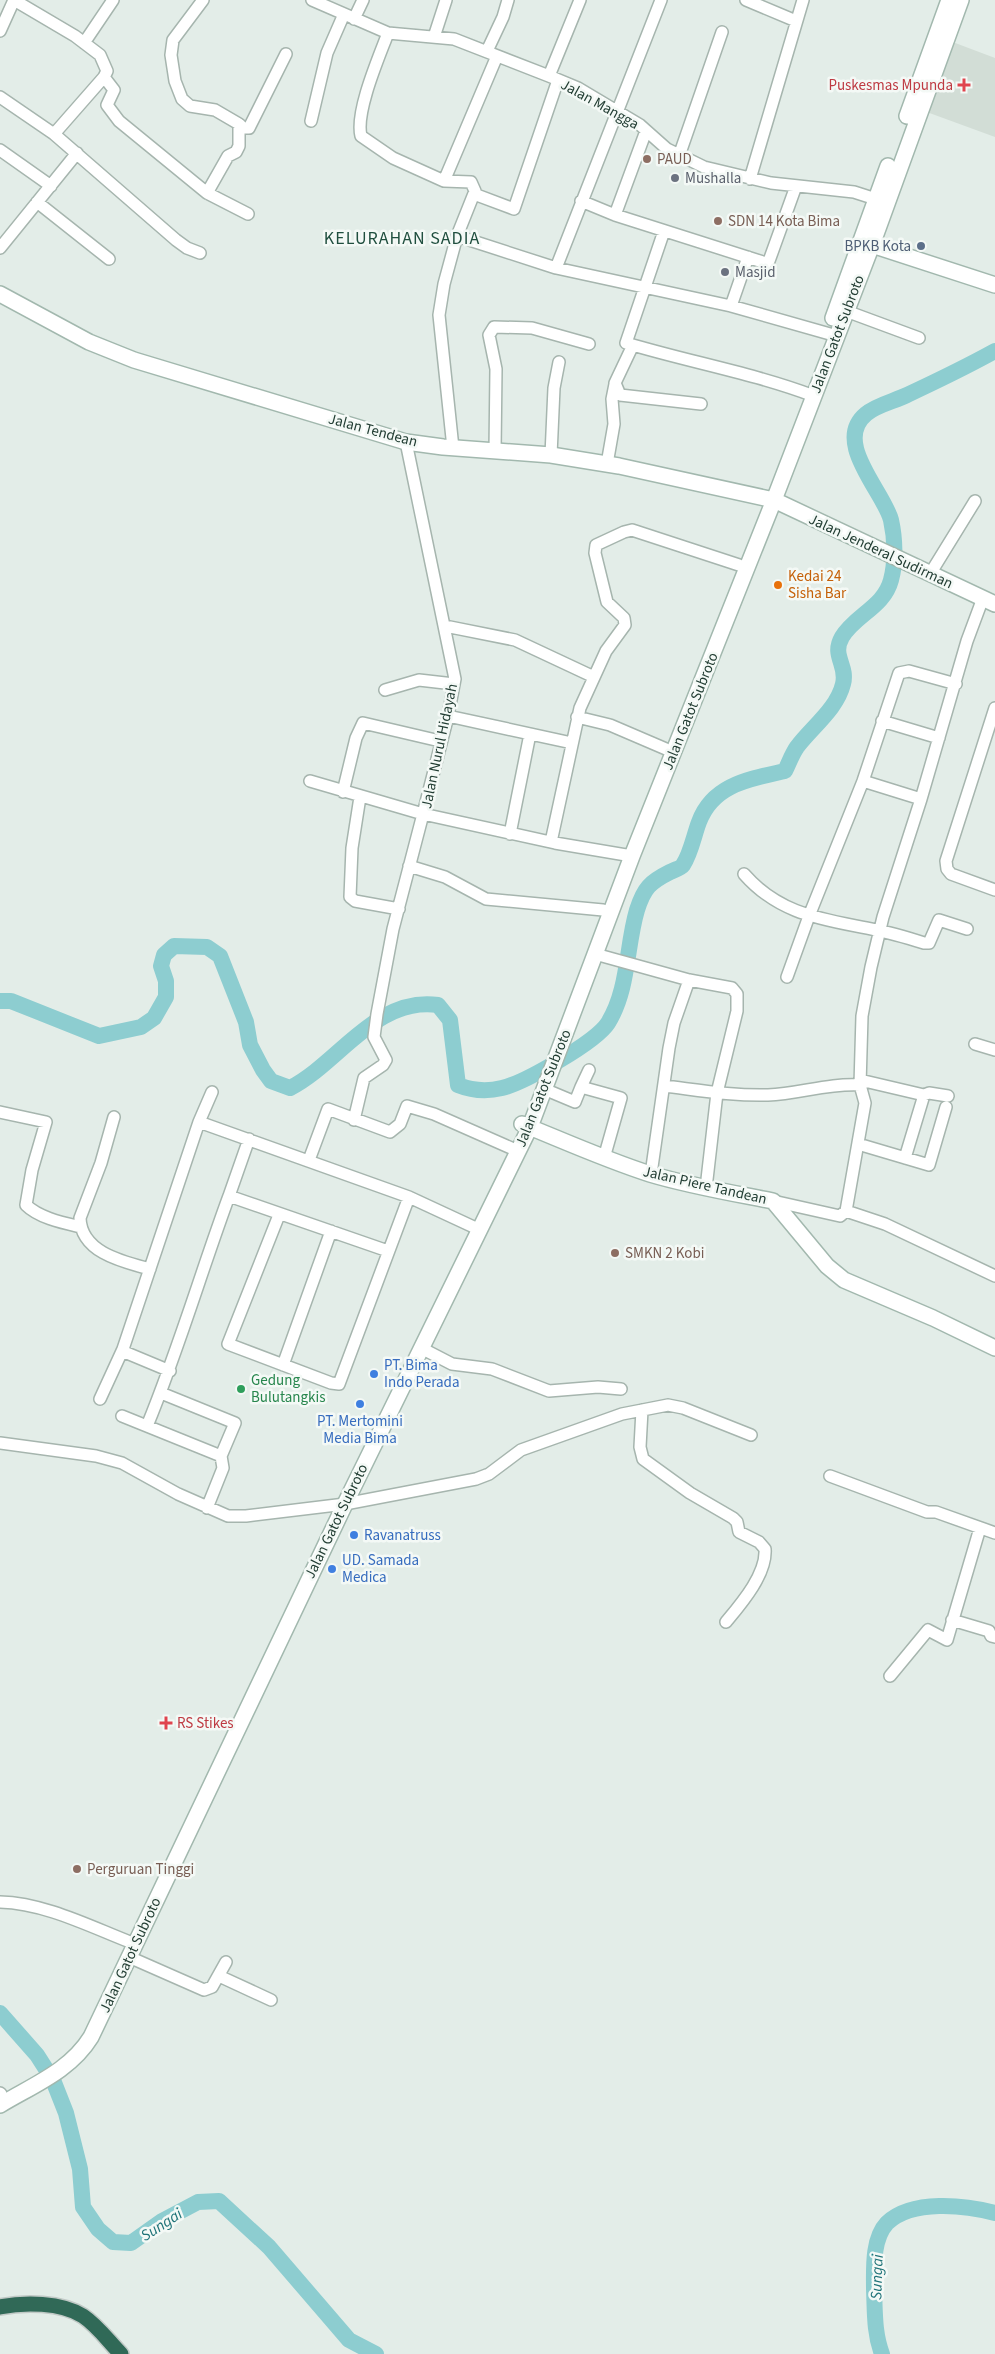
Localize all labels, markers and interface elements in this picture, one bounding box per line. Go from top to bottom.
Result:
street label: Jalan Mangga [557,74,643,135]
place label: Puskesmas Mpunda [828,75,953,96]
marker: Puskesmas Mpunda [957,78,971,92]
place label: PAUD [657,149,692,170]
marker: PAUD [641,153,653,165]
place label: Mushalla [685,168,741,189]
marker: Mushalla [669,172,681,184]
place label: SDN 14 Kota Bima [728,211,840,232]
marker: SDN 14 Kota Bima [712,215,724,227]
district label: KELURAHAN SADIA [324,226,480,251]
place label: BPKB Kota [844,236,911,257]
marker: BPKB Kota [915,240,927,252]
place label: Masjid [735,262,775,283]
marker: Masjid [719,266,731,278]
street label: Jalan Gatot Subroto [805,272,870,396]
street label: Jalan Tendean [326,409,420,452]
street label: Jalan Jenderal Sudirman [805,509,956,594]
place label: Kedai 24 Sisha Bar [788,566,847,604]
marker: Kedai 24 Sisha Bar [772,579,784,591]
street label: Jalan Gatot Subroto [657,649,724,773]
street label: Jalan Nurul Hidayah [416,682,463,810]
street label: Jalan Gatot Subroto [510,1026,577,1150]
street label: Jalan Piere Tandean [641,1161,769,1210]
place label: SMKN 2 Kobi [625,1243,704,1264]
marker: SMKN 2 Kobi [609,1247,621,1259]
place label: PT. Bima Indo Perada [384,1355,459,1393]
marker: PT. Bima Indo Perada [368,1368,380,1380]
place label: Gedung Bulutangkis [251,1370,325,1408]
marker: Gedung Bulutangkis [235,1383,247,1395]
marker: PT. Mertomini Media Bima [354,1398,366,1410]
place label: PT. Mertomini Media Bima [317,1411,403,1449]
street label: Jalan Gatot Subroto [300,1460,373,1582]
place label: Ravanatruss [364,1525,441,1546]
marker: Ravanatruss [348,1529,360,1541]
place label: UD. Samada Medica [342,1550,419,1588]
marker: UD. Samada Medica [326,1563,338,1575]
place label: RS Stikes [177,1713,234,1734]
marker: RS Stikes [159,1716,173,1730]
place label: Perguruan Tinggi [87,1859,194,1880]
marker: Perguruan Tinggi [71,1863,83,1875]
street label: Jalan Gatot Subroto [94,1894,166,2016]
water label: Sungai [136,2203,187,2247]
water label: Sungai [865,2254,889,2300]

